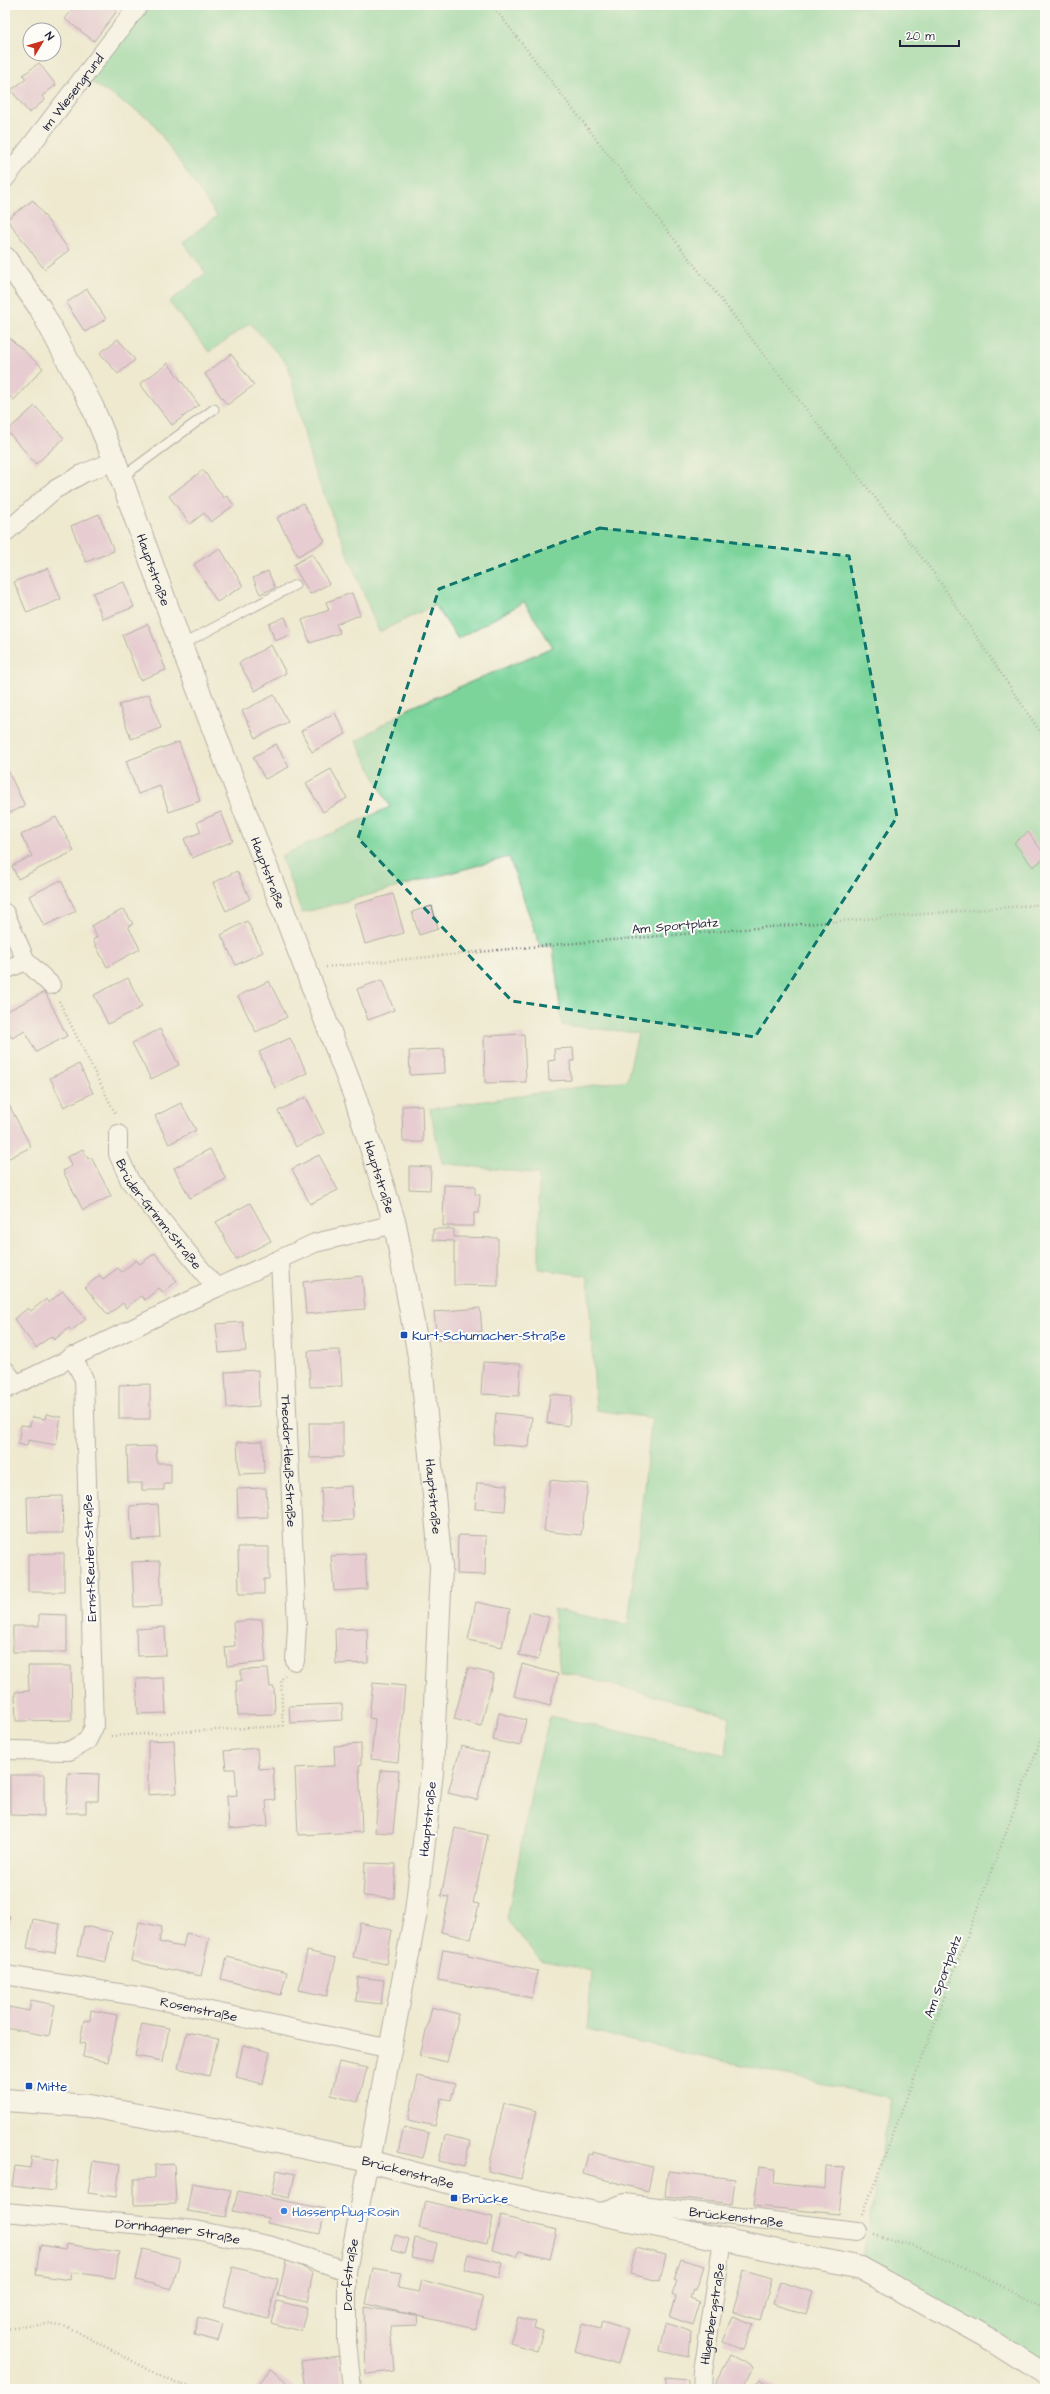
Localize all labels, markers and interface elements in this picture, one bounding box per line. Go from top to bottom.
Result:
north arrow [22,22,62,62]
scale bar [900,22,959,48]
text: 20 m [906,28,935,45]
text: N [41,29,58,44]
street label: Im Wiesengrund [38,50,108,135]
street label: Hauptstraße [132,531,174,609]
street label: Hauptstraße [246,835,290,911]
street label: Am Sportplatz [631,913,720,939]
street label: Hauptstraße [359,1138,399,1216]
street label: Brüder-Grimm-Straße [111,1156,205,1273]
place label: Kurt-Schumacher-Straße [412,1327,566,1345]
marker: Kurt-Schumacher-Straße [399,1330,409,1340]
street label: Theodor-Heuß-Straße [276,1394,300,1528]
street label: Hauptstraße [420,1458,446,1535]
street label: Ernst-Reuter-Straße [79,1494,101,1622]
street label: Hauptstraße [415,1781,441,1858]
street label: Am Sportplatz [920,1932,966,2020]
street label: Rosenstraße [159,1993,239,2026]
place label: Mitte [37,2078,67,2096]
marker: Mitte [24,2081,34,2091]
street label: Brückenstraße [360,2152,456,2193]
place label: Brücke [462,2190,508,2208]
marker: Brücke [449,2193,459,2203]
place label: Hassenpflug-Rosin [292,2203,399,2222]
street label: Brückenstraße [688,2203,784,2232]
marker: Hassenpflug-Rosin [279,2206,289,2216]
street label: Dörnhagener Straße [115,2214,242,2249]
street label: Dorfstraße [339,2237,363,2311]
street label: Hilgenbergstraße [696,2262,729,2366]

